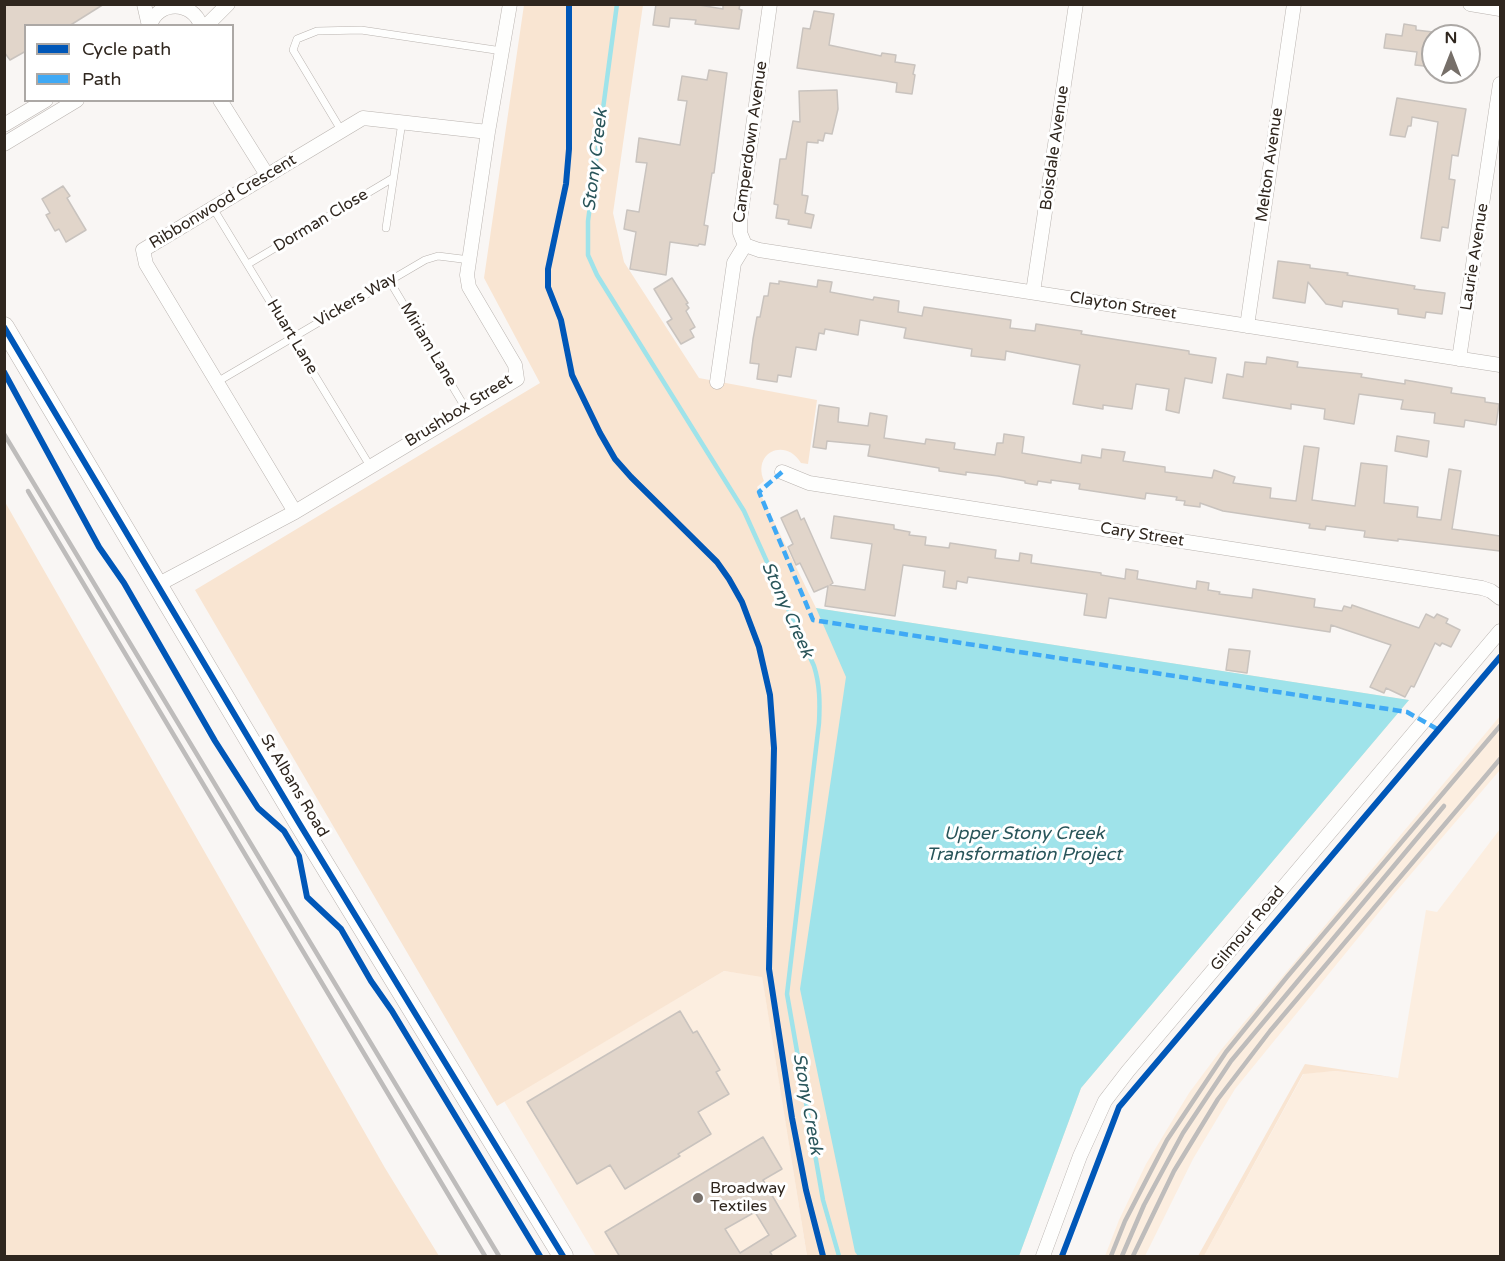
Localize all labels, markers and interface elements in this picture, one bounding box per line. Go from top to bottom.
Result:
legend [24,24,234,102]
north arrow [1421,24,1481,84]
text: N [1445,28,1457,48]
text: Cycle path [82,38,171,60]
street label: Camperdown Avenue [730,60,772,224]
text: Path [82,68,121,90]
street label: Boisdale Avenue [1037,84,1073,212]
street label: Melton Avenue [1252,107,1288,223]
water label: Stony Creek [579,108,613,212]
street label: Ribbonwood Crescent [146,151,300,253]
street label: Dorman Close [270,185,372,257]
street label: Laurie Avenue [1457,202,1493,312]
street label: Vickers Way [311,269,401,331]
street label: Clayton Street [1068,288,1178,324]
street label: Huart Lane [262,296,322,378]
street label: Miriam Lane [396,300,460,390]
street label: Brushbox Street [402,370,516,452]
street label: Cary Street [1099,519,1185,551]
water label: Stony Creek [756,559,818,661]
street label: St Albans Road [256,731,332,841]
water label: Upper Stony Creek Transformation Project [926,823,1122,866]
street label: Gilmour Road [1207,883,1289,975]
water label: Stony Creek [787,1052,827,1156]
place label: Broadway Textiles [710,1179,786,1217]
marker: Broadway Textiles [691,1191,705,1205]

